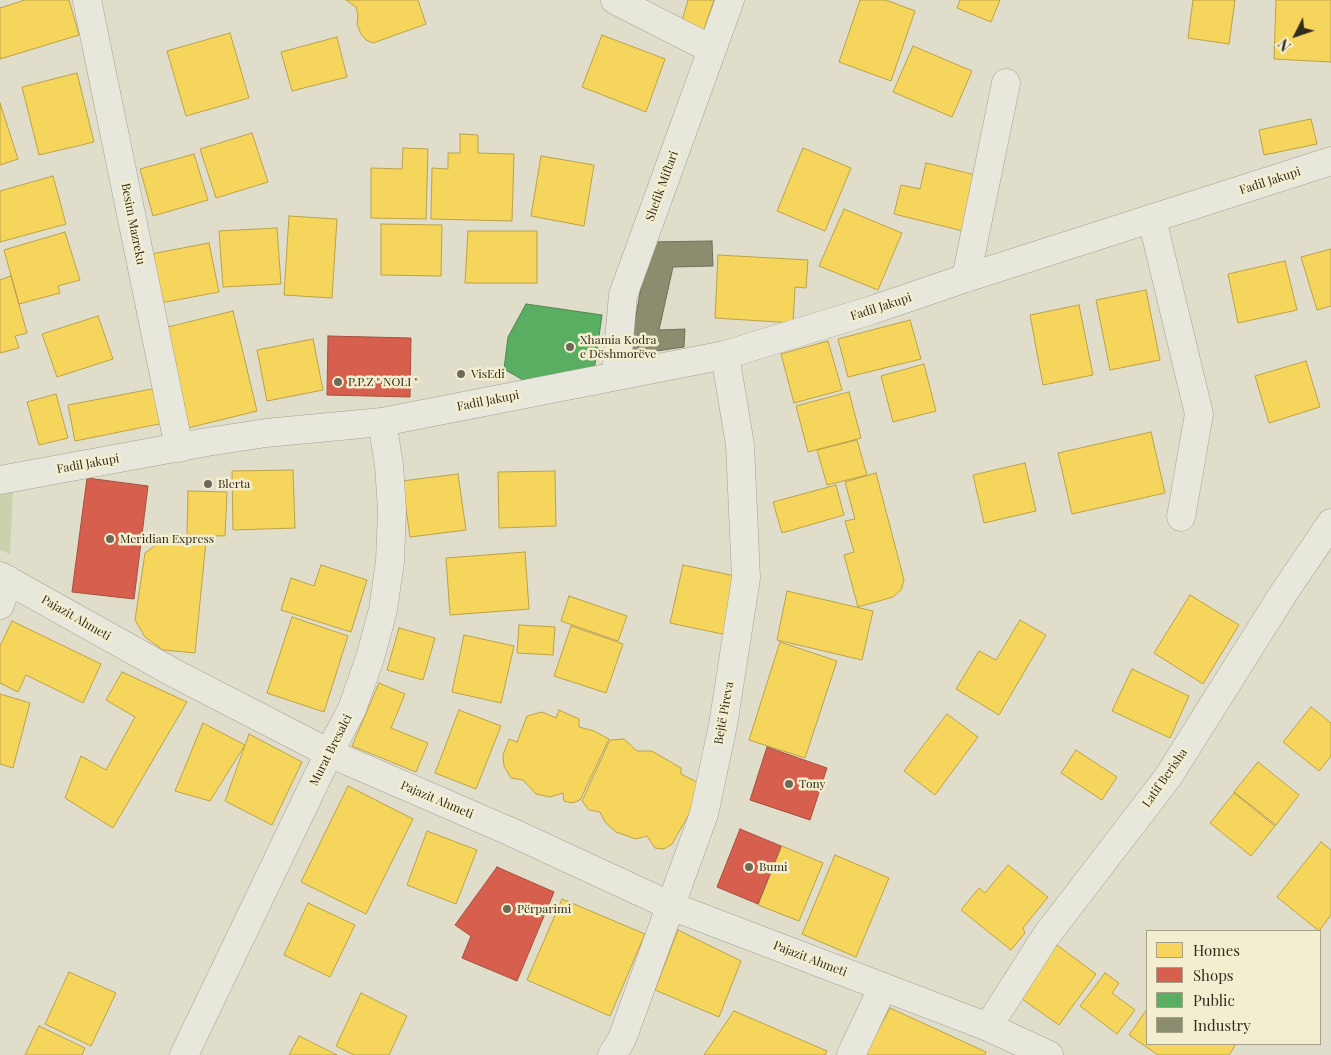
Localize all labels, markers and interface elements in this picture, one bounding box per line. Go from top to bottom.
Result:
north arrow [1271,10,1321,60]
text: N [1274,35,1295,55]
street label: Shefik Miftari [643,149,681,223]
street label: Fadil Jakupi [1238,164,1302,198]
street label: Besim Mazreku [118,182,148,266]
street label: Fadil Jakupi [849,290,913,324]
place label: Xhamia Kodra e Dëshmorëve [580,333,656,361]
marker: Xhamia Kodra e Dëshmorëve [564,341,576,353]
place label: VisEdi [471,367,505,381]
marker: VisEdi [455,368,467,380]
place label: P.P.Z " NOLI " [348,375,418,389]
marker: P.P.Z " NOLI " [332,376,344,388]
street label: Fadil Jakupi [456,388,520,414]
street label: Fadil Jakupi [56,451,120,477]
place label: Blerta [218,477,250,491]
marker: Blerta [202,478,214,490]
place label: Meridian Express [120,532,214,546]
marker: Meridian Express [104,533,116,545]
street label: Pajazit Ahmeti [39,592,113,644]
street label: Bejtë Pireva [711,680,737,746]
street label: Murat Bresalci [307,712,355,788]
street label: Latif Berisha [1139,746,1191,810]
place label: Tony [799,777,826,791]
street label: Pajazit Ahmeti [398,778,476,822]
marker: Tony [783,778,795,790]
place label: Bumi [759,860,788,874]
marker: Bumi [743,861,755,873]
place label: Përparimi [517,902,571,916]
marker: Përparimi [501,903,513,915]
legend [1146,930,1321,1045]
street label: Pajazit Ahmeti [771,938,849,980]
text: Homes [1193,940,1240,960]
text: Shops [1193,965,1234,985]
text: Public [1193,990,1235,1010]
text: Industry [1193,1015,1251,1035]

